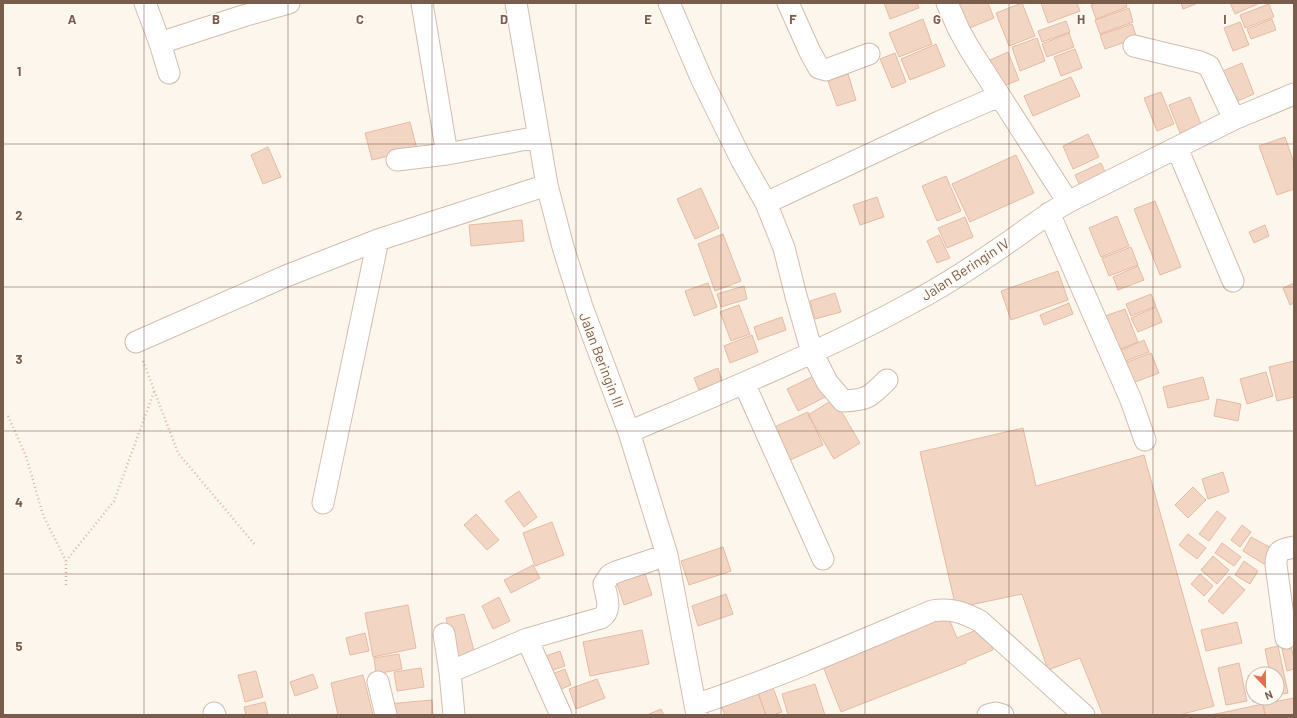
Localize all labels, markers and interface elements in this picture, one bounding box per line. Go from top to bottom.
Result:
text: A [68,11,77,27]
text: B [212,11,220,27]
text: C [356,11,364,27]
text: D [500,11,508,27]
text: E [644,11,652,27]
text: F [789,11,797,27]
text: G [933,11,941,27]
text: H [1077,11,1085,27]
text: I [1223,11,1227,27]
text: 1 [17,63,21,79]
text: 2 [15,207,23,223]
street label: Jalan Beringin IV [918,234,1012,304]
street label: Jalan Beringin III [576,310,628,410]
text: 3 [15,351,23,367]
text: 4 [15,494,23,510]
text: 5 [15,638,23,654]
north arrow [1245,666,1285,706]
text: N [1263,688,1275,703]

